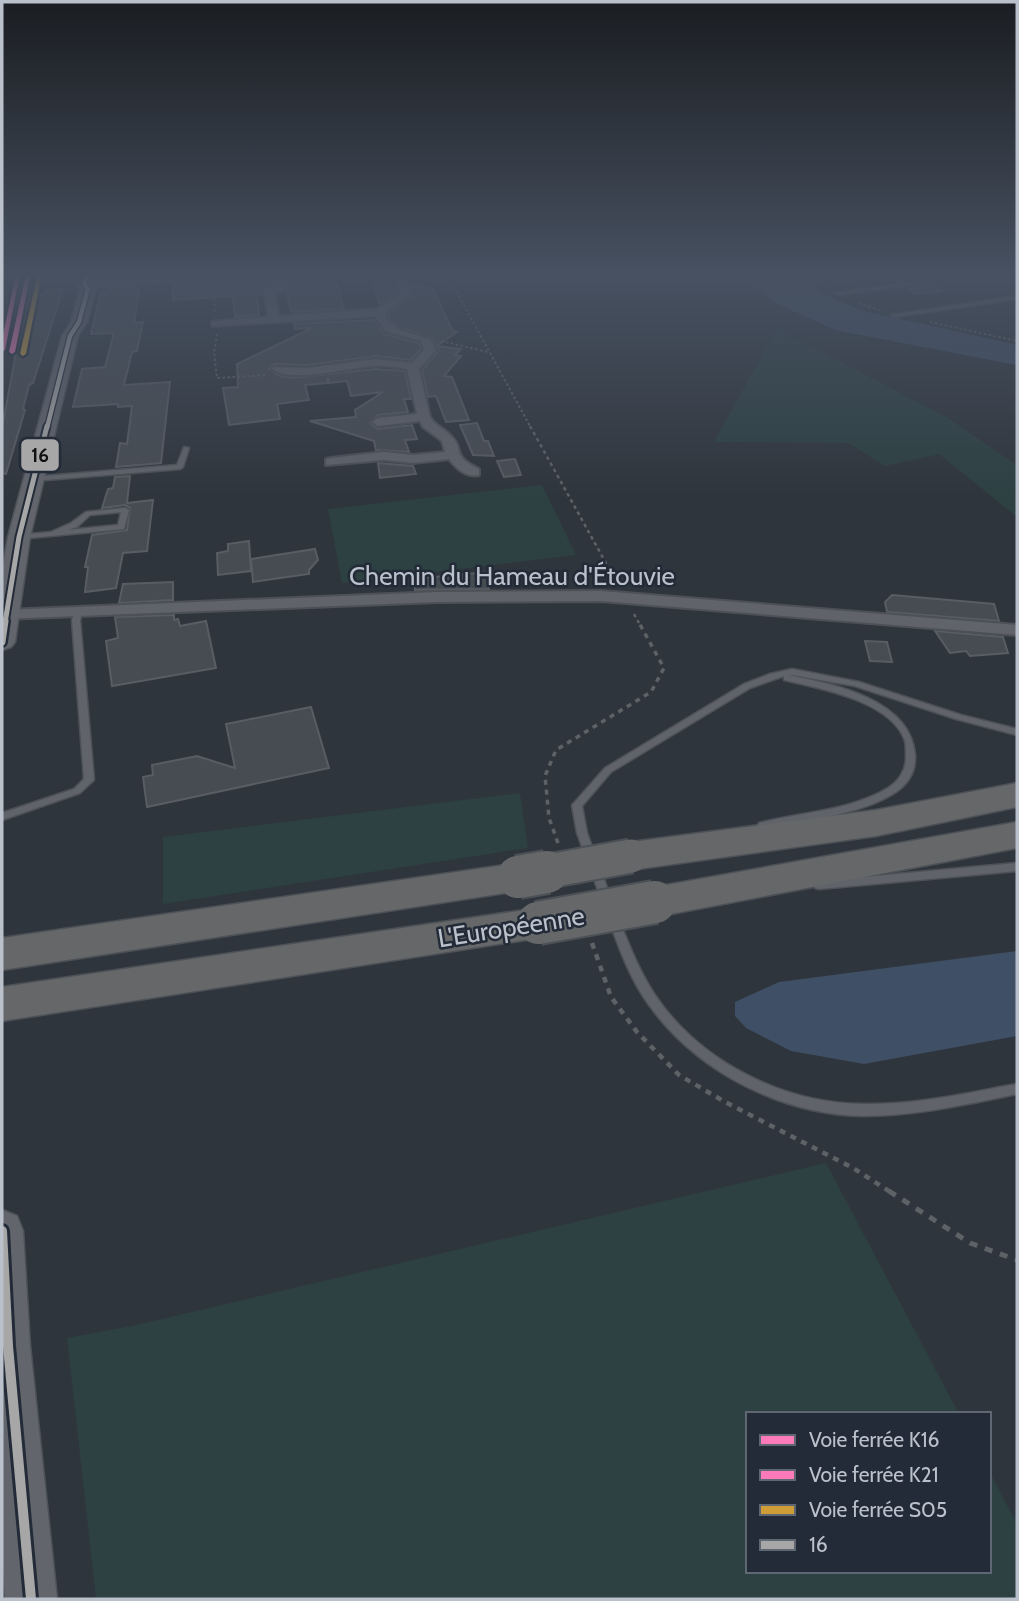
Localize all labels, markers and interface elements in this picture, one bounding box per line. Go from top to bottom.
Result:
line badge: 16 [20,438,60,472]
text: 16 [31,444,49,467]
street label: Chemin du Hameau d'Étouvie [349,560,675,592]
street label: L'Européenne [435,900,587,954]
legend [746,1412,991,1573]
text: Voie ferrée K16 [809,1427,939,1452]
text: Voie ferrée K21 [809,1462,939,1487]
text: Voie ferrée S05 [809,1497,947,1522]
text: 16 [809,1532,828,1557]

